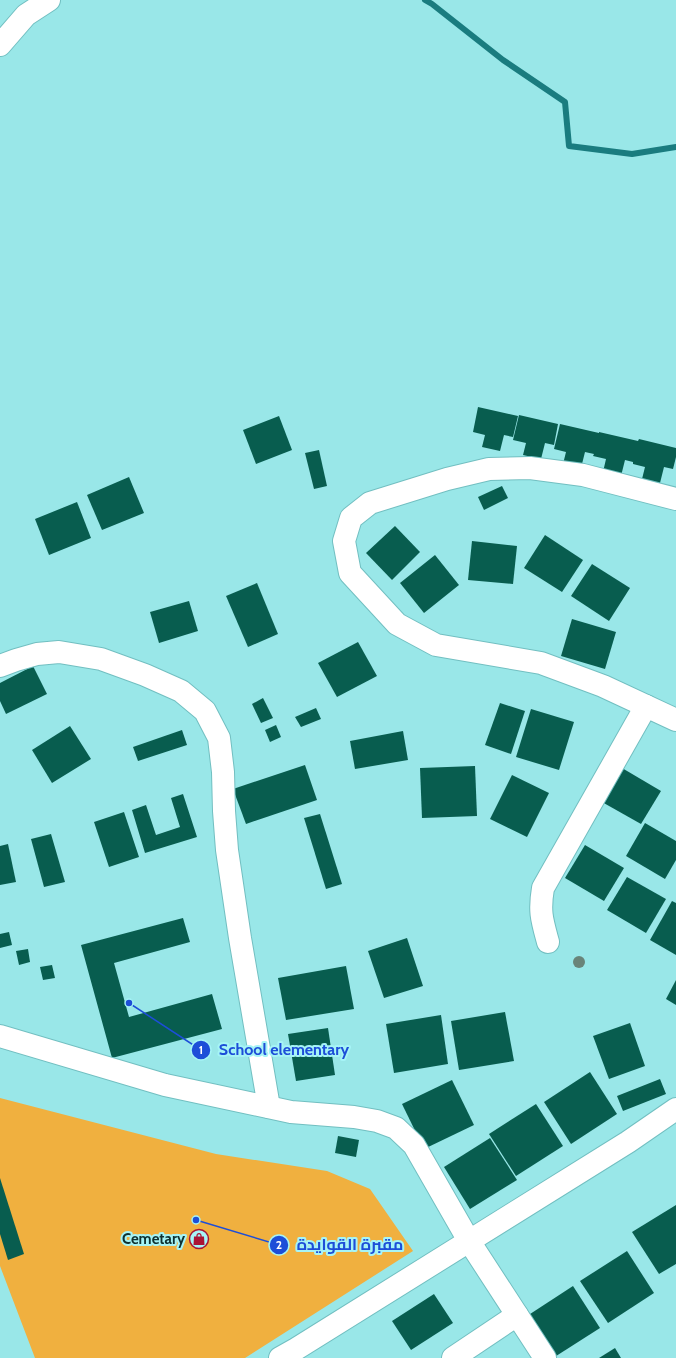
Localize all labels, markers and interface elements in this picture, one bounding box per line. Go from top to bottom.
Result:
callout: School elementary [191,1036,358,1064]
text: School elementary [219,1040,350,1059]
text: 1 [199,1042,203,1057]
shop icon: Cemetary [188,1228,210,1250]
place label: Cemetary [122,1230,186,1248]
callout: مقبرة القوايدة [269,1231,411,1259]
text: مقبرة القوايدة [297,1235,403,1254]
text: 2 [276,1237,282,1252]

